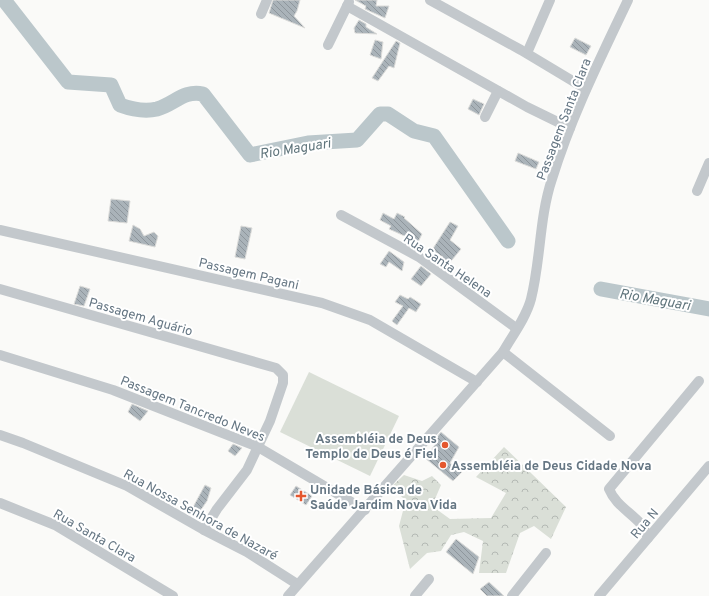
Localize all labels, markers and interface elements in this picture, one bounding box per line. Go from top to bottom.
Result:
street label: Passagem Santa Clara [534,56,596,183]
water label: Rio Maguari [258,135,334,163]
street label: Rua Santa Helena [400,231,494,302]
street label: Passagem Pagani [197,256,300,294]
water label: Rio Maguari [618,286,693,315]
street label: Passagem Aguário [87,295,194,340]
street label: Passagem Tancredo Neves [118,373,267,446]
place label: Assembléia de Deus Templo de Deus é Fiel [305,432,437,463]
marker: Assembléia de Deus Templo de Deus é Fiel [440,440,450,450]
place label: Assembléia de Deus Cidade Nova [451,459,651,475]
marker: Assembléia de Deus Cidade Nova [438,460,448,470]
street label: Rua Nossa Senhora de Nazaré [120,467,280,565]
place label: Unidade Básica de Saúde Jardim Nova Vida [310,483,457,514]
marker: Unidade Básica de Saúde Jardim Nova Vida [295,490,307,502]
street label: Rua N [628,506,663,543]
street label: Rua Santa Clara [50,507,138,567]

